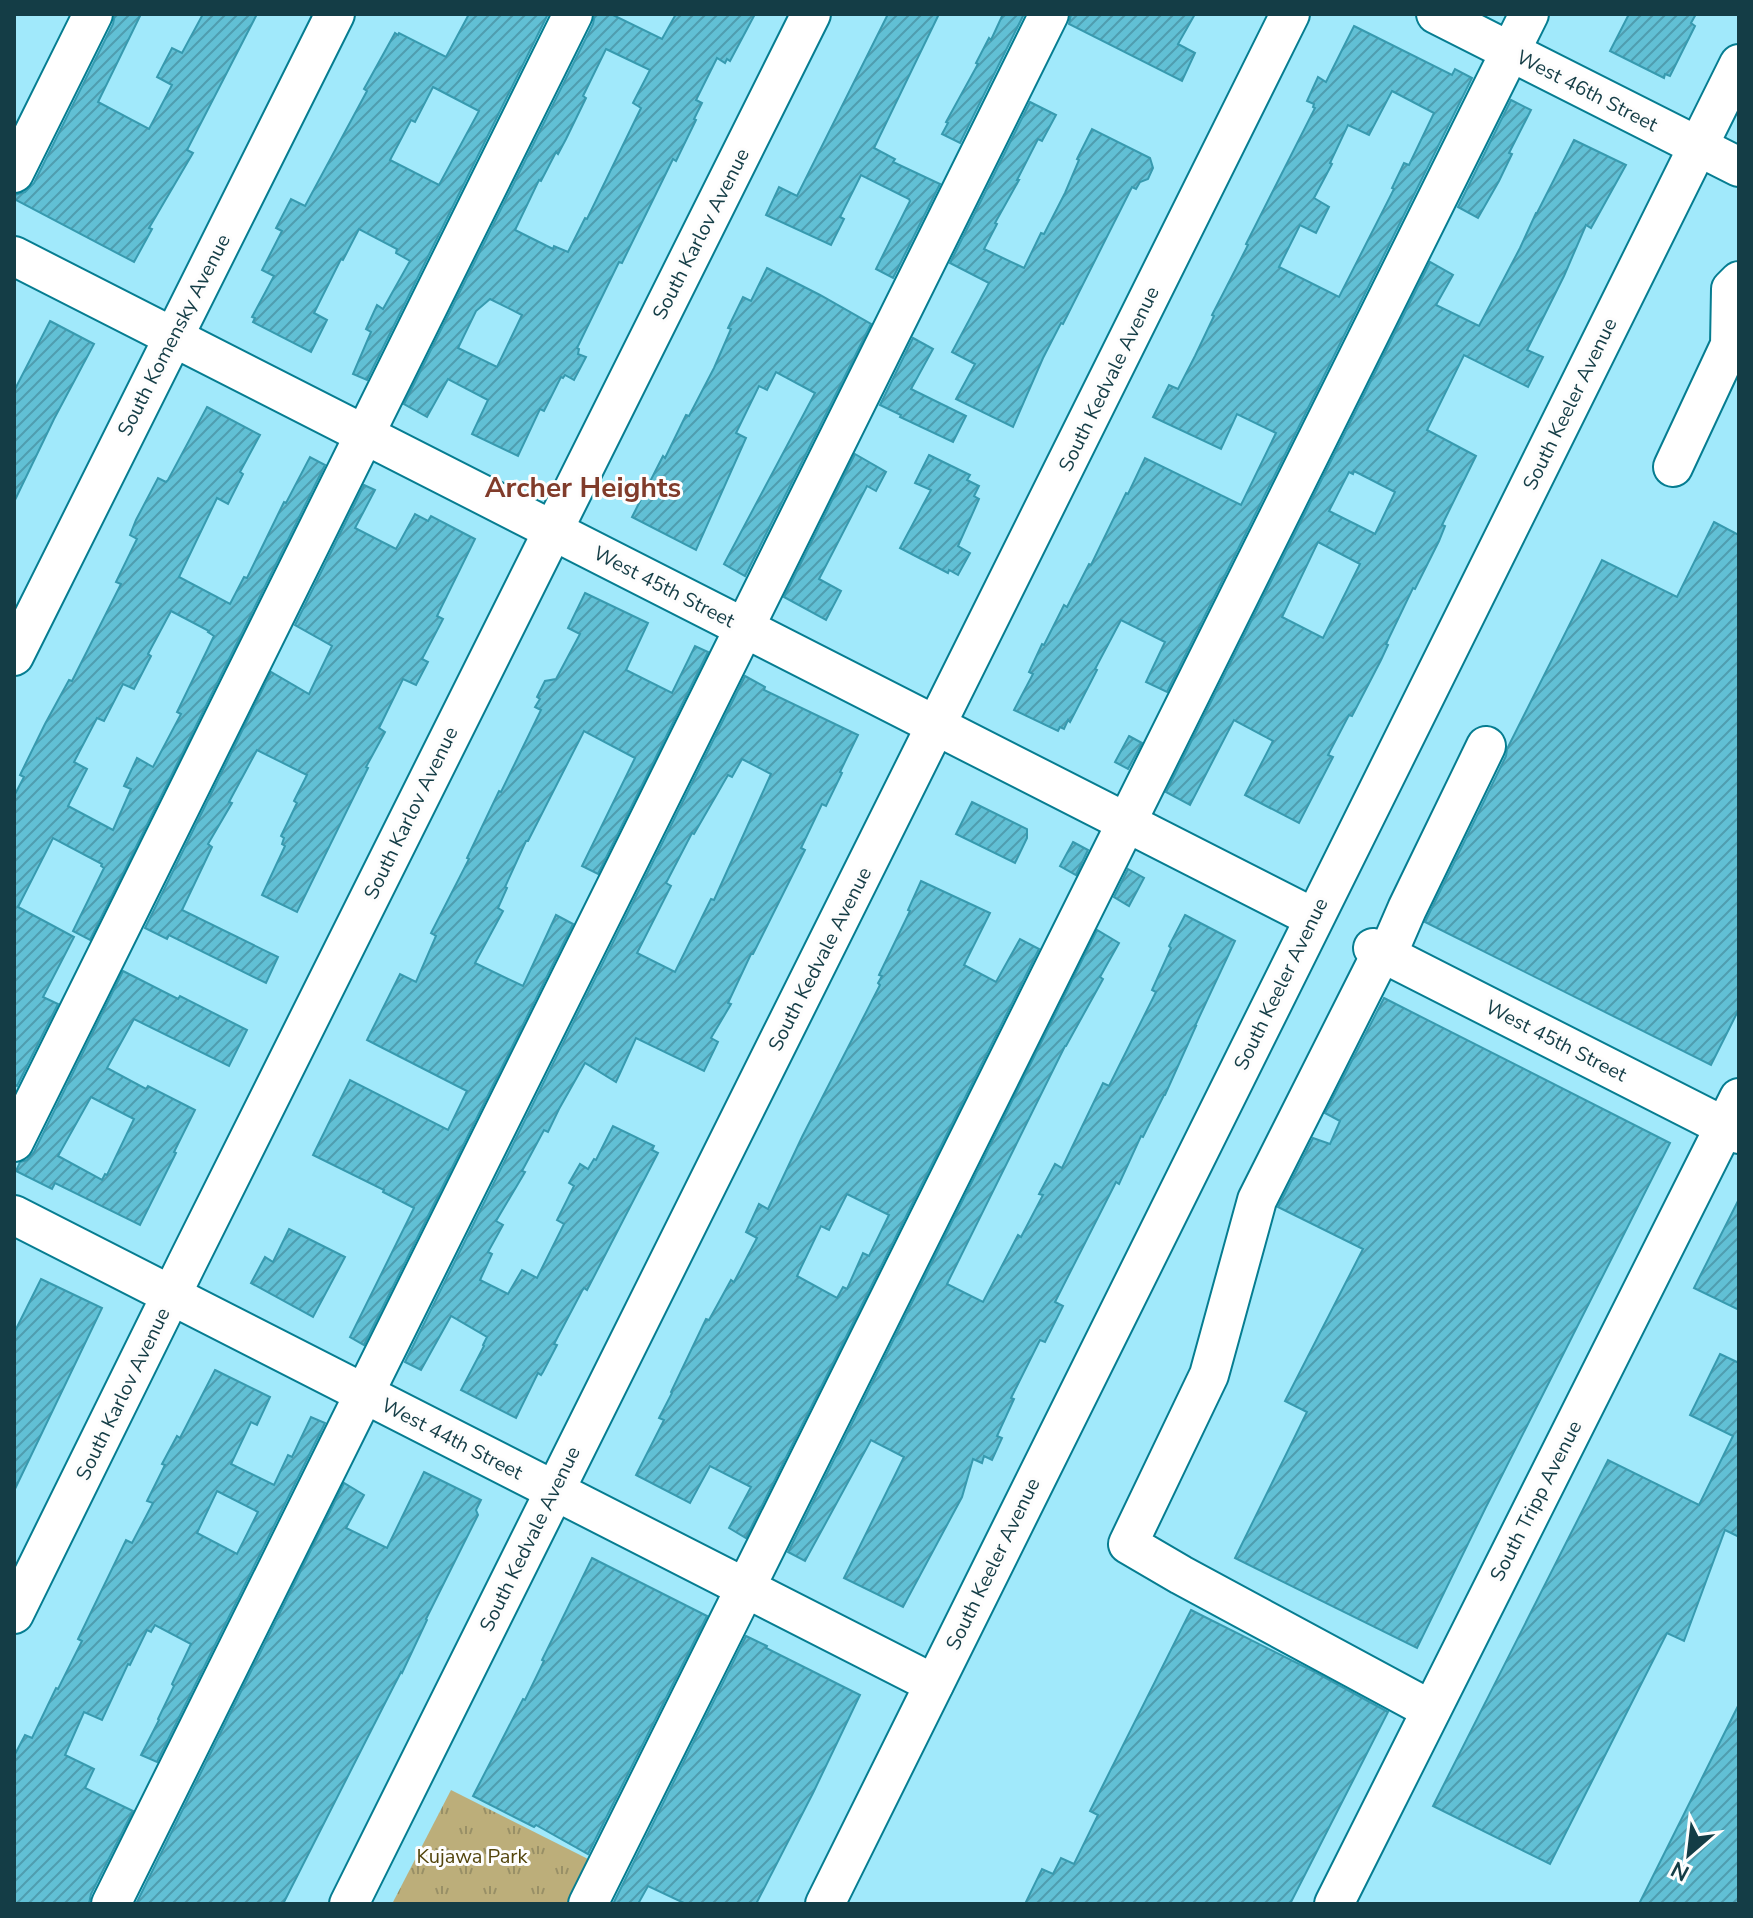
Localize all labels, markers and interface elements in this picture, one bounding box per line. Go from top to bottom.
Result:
street label: West 46th Street [1512,44,1663,139]
street label: South Karlov Avenue [646,144,756,324]
street label: South Komensky Avenue [111,229,237,441]
street label: South Kedvale Avenue [1052,282,1166,476]
street label: South Keeler Avenue [1517,313,1623,495]
district label: Archer Heights [485,469,681,507]
street label: West 45th Street [589,540,740,635]
street label: South Karlov Avenue [358,722,464,904]
street label: South Kedvale Avenue [762,862,878,1056]
street label: South Keeler Avenue [1228,893,1334,1075]
street label: West 45th Street [1481,994,1632,1089]
street label: South Karlov Avenue [70,1303,176,1485]
street label: West 44th Street [377,1392,528,1487]
street label: South Tripp Avenue [1484,1416,1588,1586]
street label: South Kedvale Avenue [473,1442,587,1636]
street label: South Keeler Avenue [940,1473,1046,1655]
north arrow [1649,1814,1729,1894]
park label: Kujawa Park [416,1843,529,1870]
text: N [1666,1854,1694,1888]

